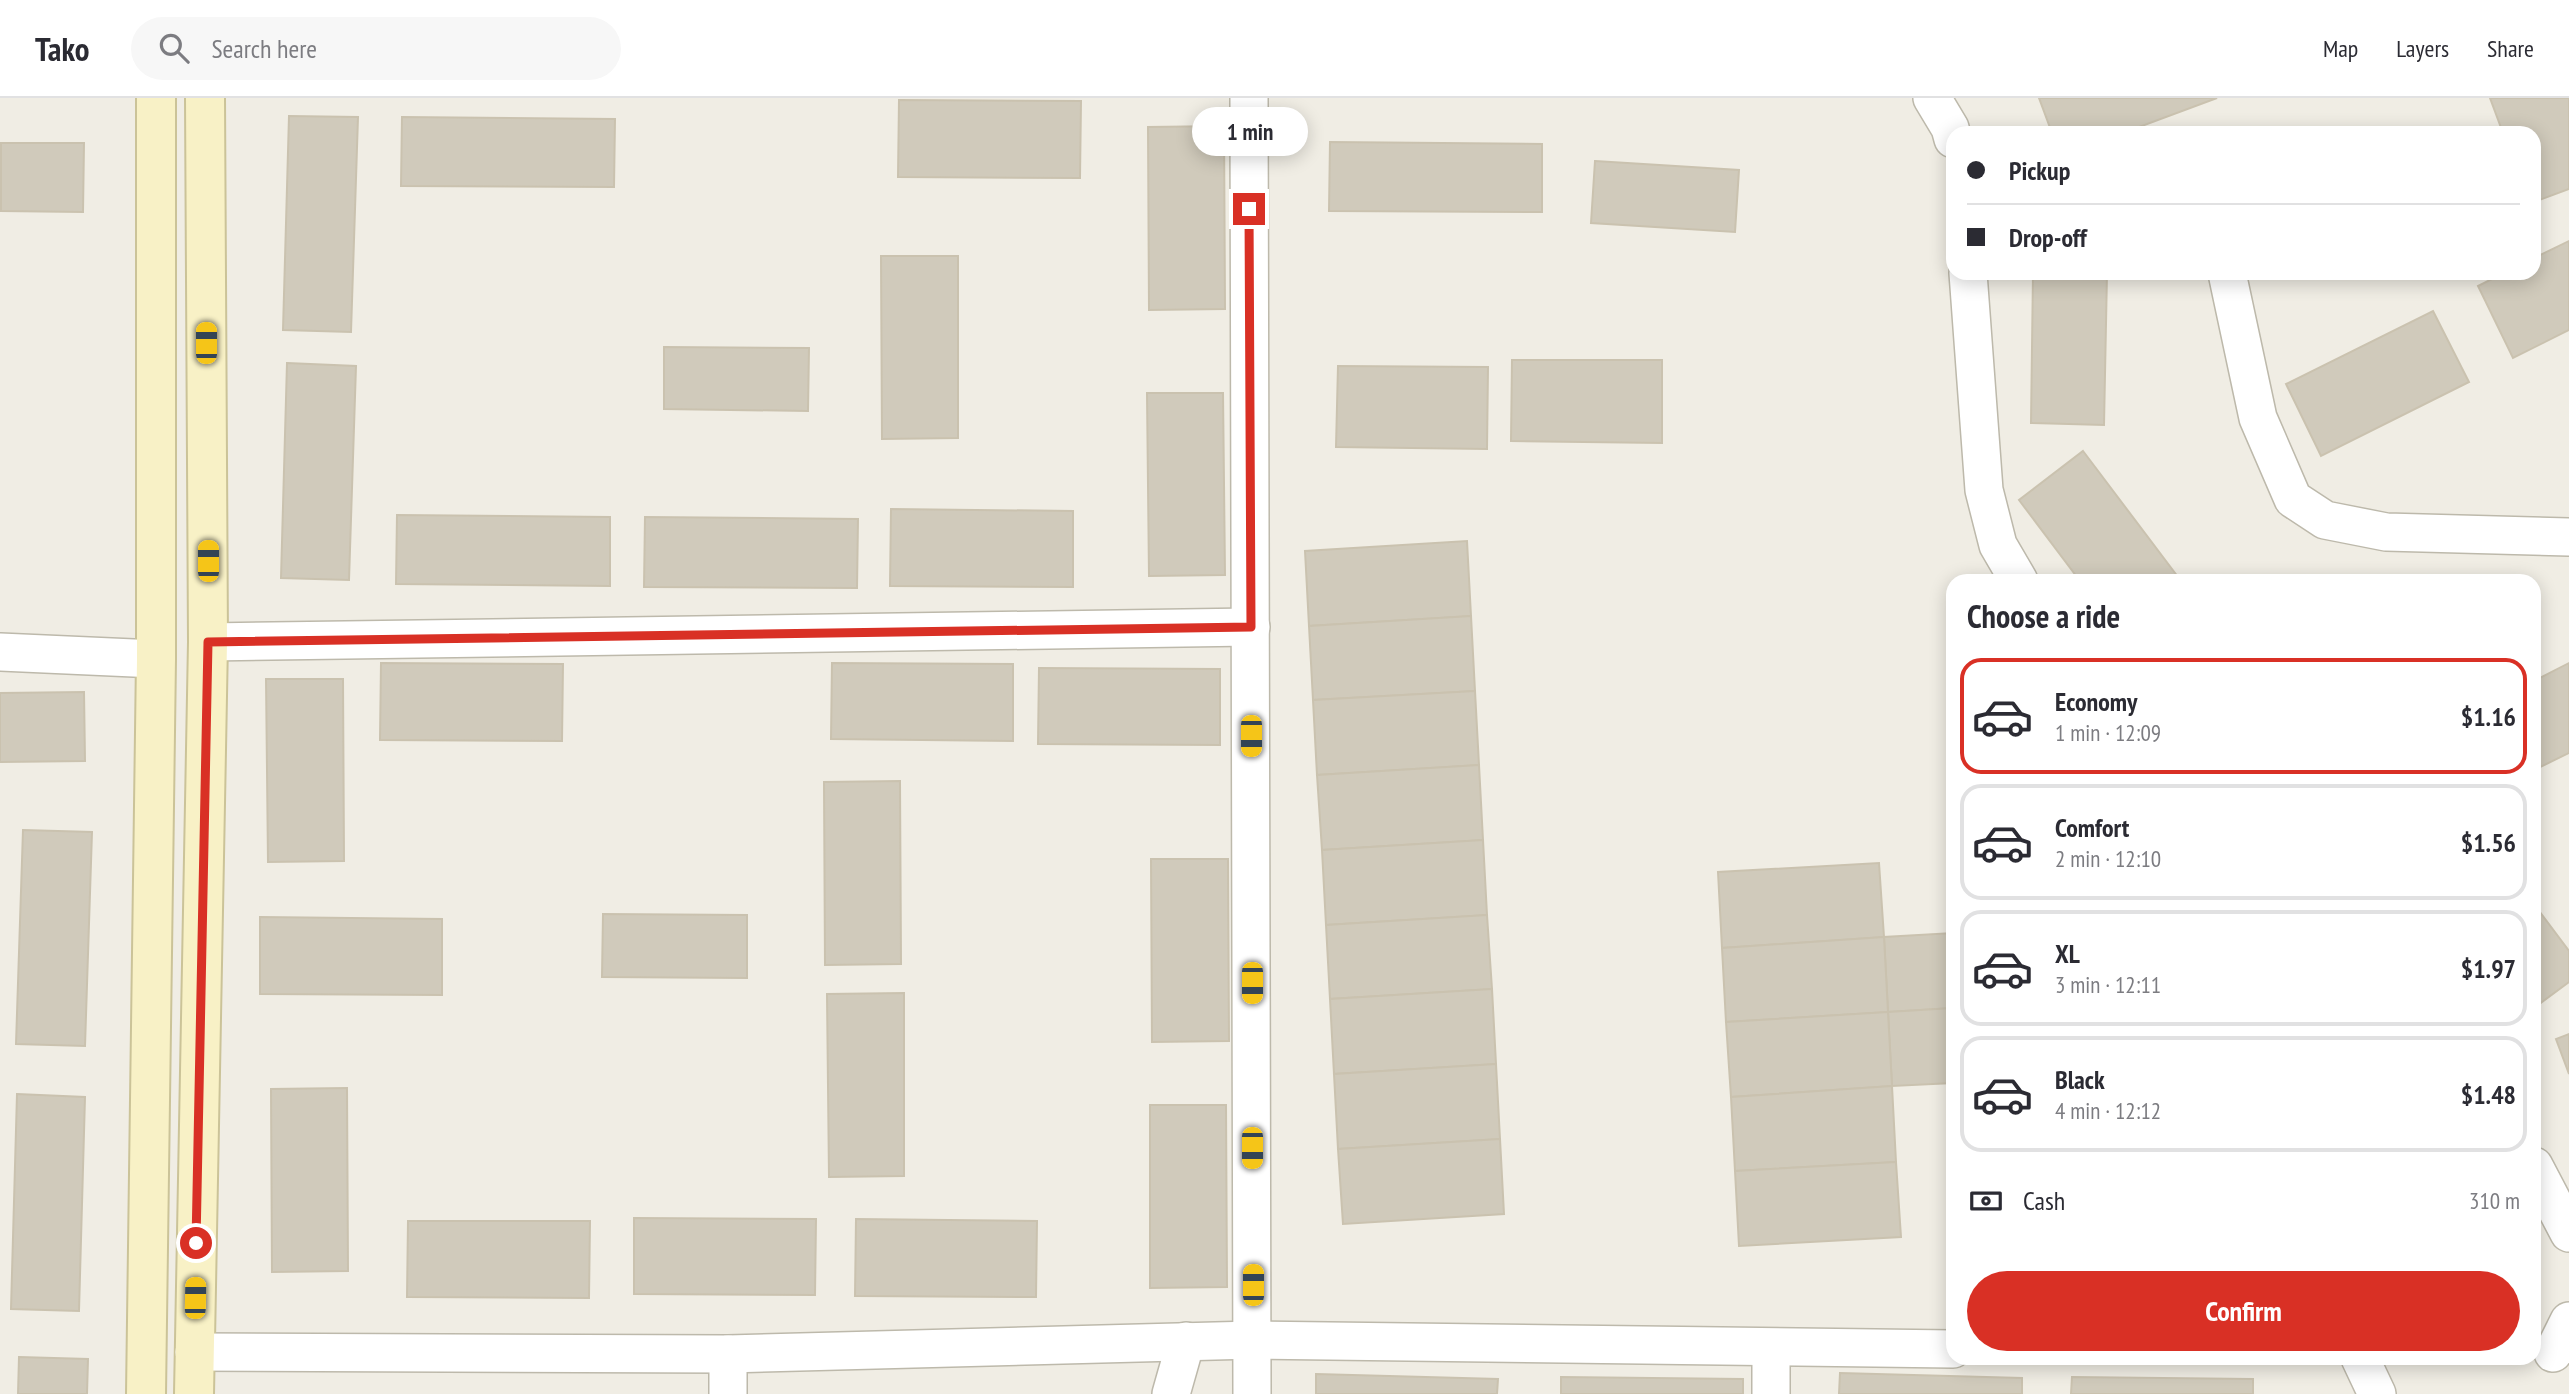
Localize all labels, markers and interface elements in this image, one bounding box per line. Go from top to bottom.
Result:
search box [131,17,621,80]
text: Tako [35,27,89,70]
icon: search [155,29,193,67]
text: Search here [211,32,317,65]
text: Map [2323,33,2358,64]
text: Layers [2396,33,2449,64]
text: Share [2487,33,2534,64]
callout: 1 min [1191,108,1307,156]
text: 1 min [1227,117,1273,146]
text: Pickup [2009,154,2070,187]
route end [1233,193,1265,225]
text: Drop-off [2009,221,2087,254]
car [196,322,217,364]
car [198,540,219,582]
text: Choose a ride [1967,595,2120,637]
icon: car [1971,685,2034,748]
text: Economy [2055,685,2137,718]
text: $1.16 [2461,700,2516,733]
car [1241,715,1262,757]
text: 1 min · 12:09 [2055,718,2161,747]
icon: car [1971,811,2034,874]
text: Comfort [2055,811,2129,844]
text: $1.56 [2461,826,2516,859]
text: 2 min · 12:10 [2055,844,2161,873]
icon: car [1971,937,2034,1000]
text: XL [2055,937,2080,970]
text: $1.97 [2461,952,2516,985]
car [1242,962,1263,1004]
text: 3 min · 12:11 [2055,970,2161,999]
icon: car [1971,1063,2034,1126]
text: Black [2055,1063,2105,1096]
text: $1.48 [2461,1078,2516,1111]
text: 4 min · 12:12 [2055,1096,2161,1125]
car [1242,1127,1263,1169]
icon: cash [1967,1182,2005,1220]
text: Cash [2023,1184,2065,1217]
text: 310 m [2469,1186,2520,1215]
route start [180,1227,212,1259]
car [1243,1264,1264,1306]
button: Confirm [1967,1271,2520,1351]
car [185,1277,206,1319]

